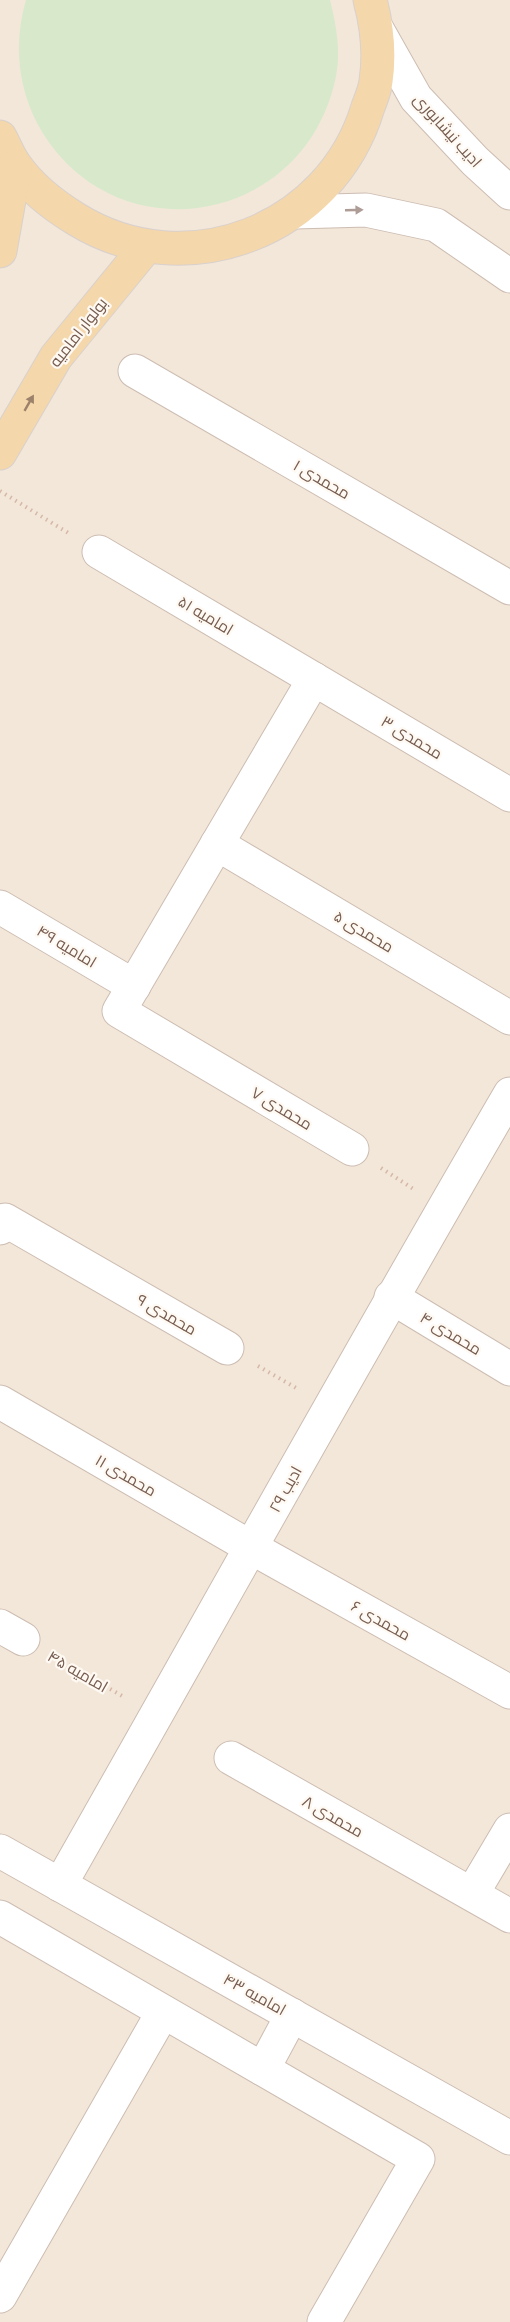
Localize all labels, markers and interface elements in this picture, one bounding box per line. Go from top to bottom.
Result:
street label: ادیب نیشابوری [409,88,487,172]
one-way arrow [344,206,363,215]
street label: بولوار امامیه [44,293,112,371]
one-way arrow [24,394,34,411]
street label: محمدی ۱ [290,454,354,504]
street label: امامیه ۵۱ [174,590,238,640]
street label: محمدی ۳ [377,710,447,764]
street label: محمدی ۵ [330,905,398,957]
street label: امامیه ۴۹ [33,920,101,972]
street label: محمدی ۷ [248,1081,316,1135]
street label: محمدی ۹ [133,1288,201,1340]
street label: محمدی ۴ [416,1306,486,1360]
street label: محمدی ۱۱ [91,1449,161,1501]
street label: ادیب ۲۹ [263,1462,307,1516]
street label: محمدی ۶ [347,1595,415,1645]
street label: امامیه ۴۵ [44,1645,112,1697]
street label: محمدی ۸ [298,1790,368,1842]
street label: امامیه ۴۳ [220,1968,290,2020]

